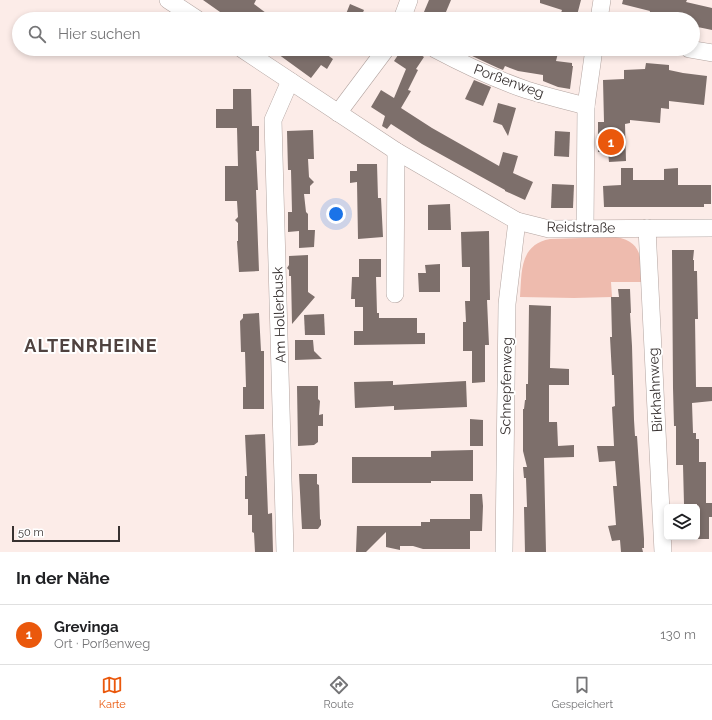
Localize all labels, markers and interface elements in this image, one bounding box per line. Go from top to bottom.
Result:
search box [12,12,700,56]
icon: search [26,23,48,45]
text: Hier suchen [58,25,141,43]
street label: Porßenweg [472,61,546,101]
pin: 1 [598,127,624,157]
your location [326,204,346,224]
street label: Reidstraße [546,218,616,236]
street label: Am Hollerbusk [269,266,289,363]
district label: ALTENRHEINE [24,335,158,356]
street label: Schnepfenweg [497,337,515,435]
street label: Birkhahnweg [645,347,665,433]
map controls [664,504,700,540]
button: layers [664,504,700,540]
scale bar [12,524,120,543]
text: 50 m [18,526,44,539]
text: In der Nähe [16,568,110,588]
text: Grevinga [54,618,119,636]
text: 1 [26,627,32,642]
text: 130 m [660,627,696,642]
text: Ort · Porßenweg [54,636,150,651]
tab: Karte [99,674,126,711]
tab: Route [324,674,354,711]
tab: Gespeichert [551,674,613,711]

